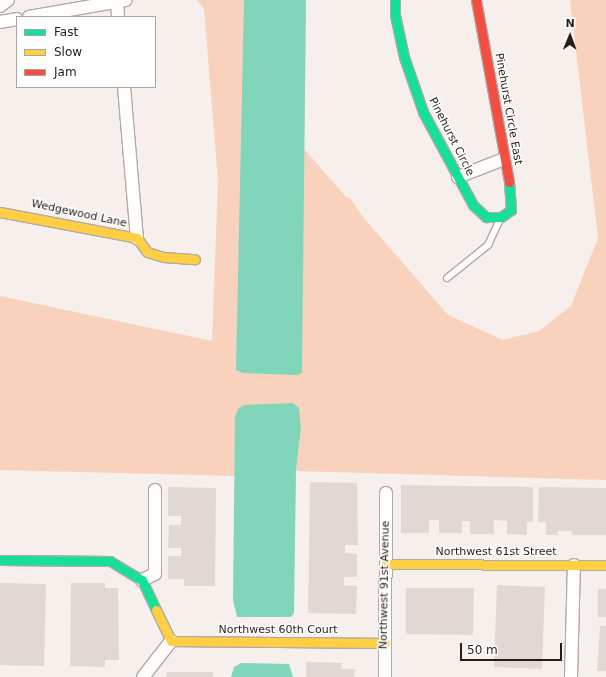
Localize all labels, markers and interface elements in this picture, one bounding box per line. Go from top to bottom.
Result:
legend [16,16,156,88]
north arrow [550,16,590,56]
text: N [565,17,575,30]
text: Fast [54,25,78,39]
text: Slow [54,45,82,59]
street label: Pinehurst Circle East [492,52,524,166]
text: Jam [54,65,77,79]
street label: Pinehurst Circle [426,96,476,178]
street label: Wedgewood Lane [30,197,128,231]
street label: Northwest 91st Avenue [377,521,393,649]
street label: Northwest 61st Street [435,545,557,559]
street label: Northwest 60th Court [218,623,338,637]
scale bar [462,635,564,661]
text: 50 m [467,643,498,657]

